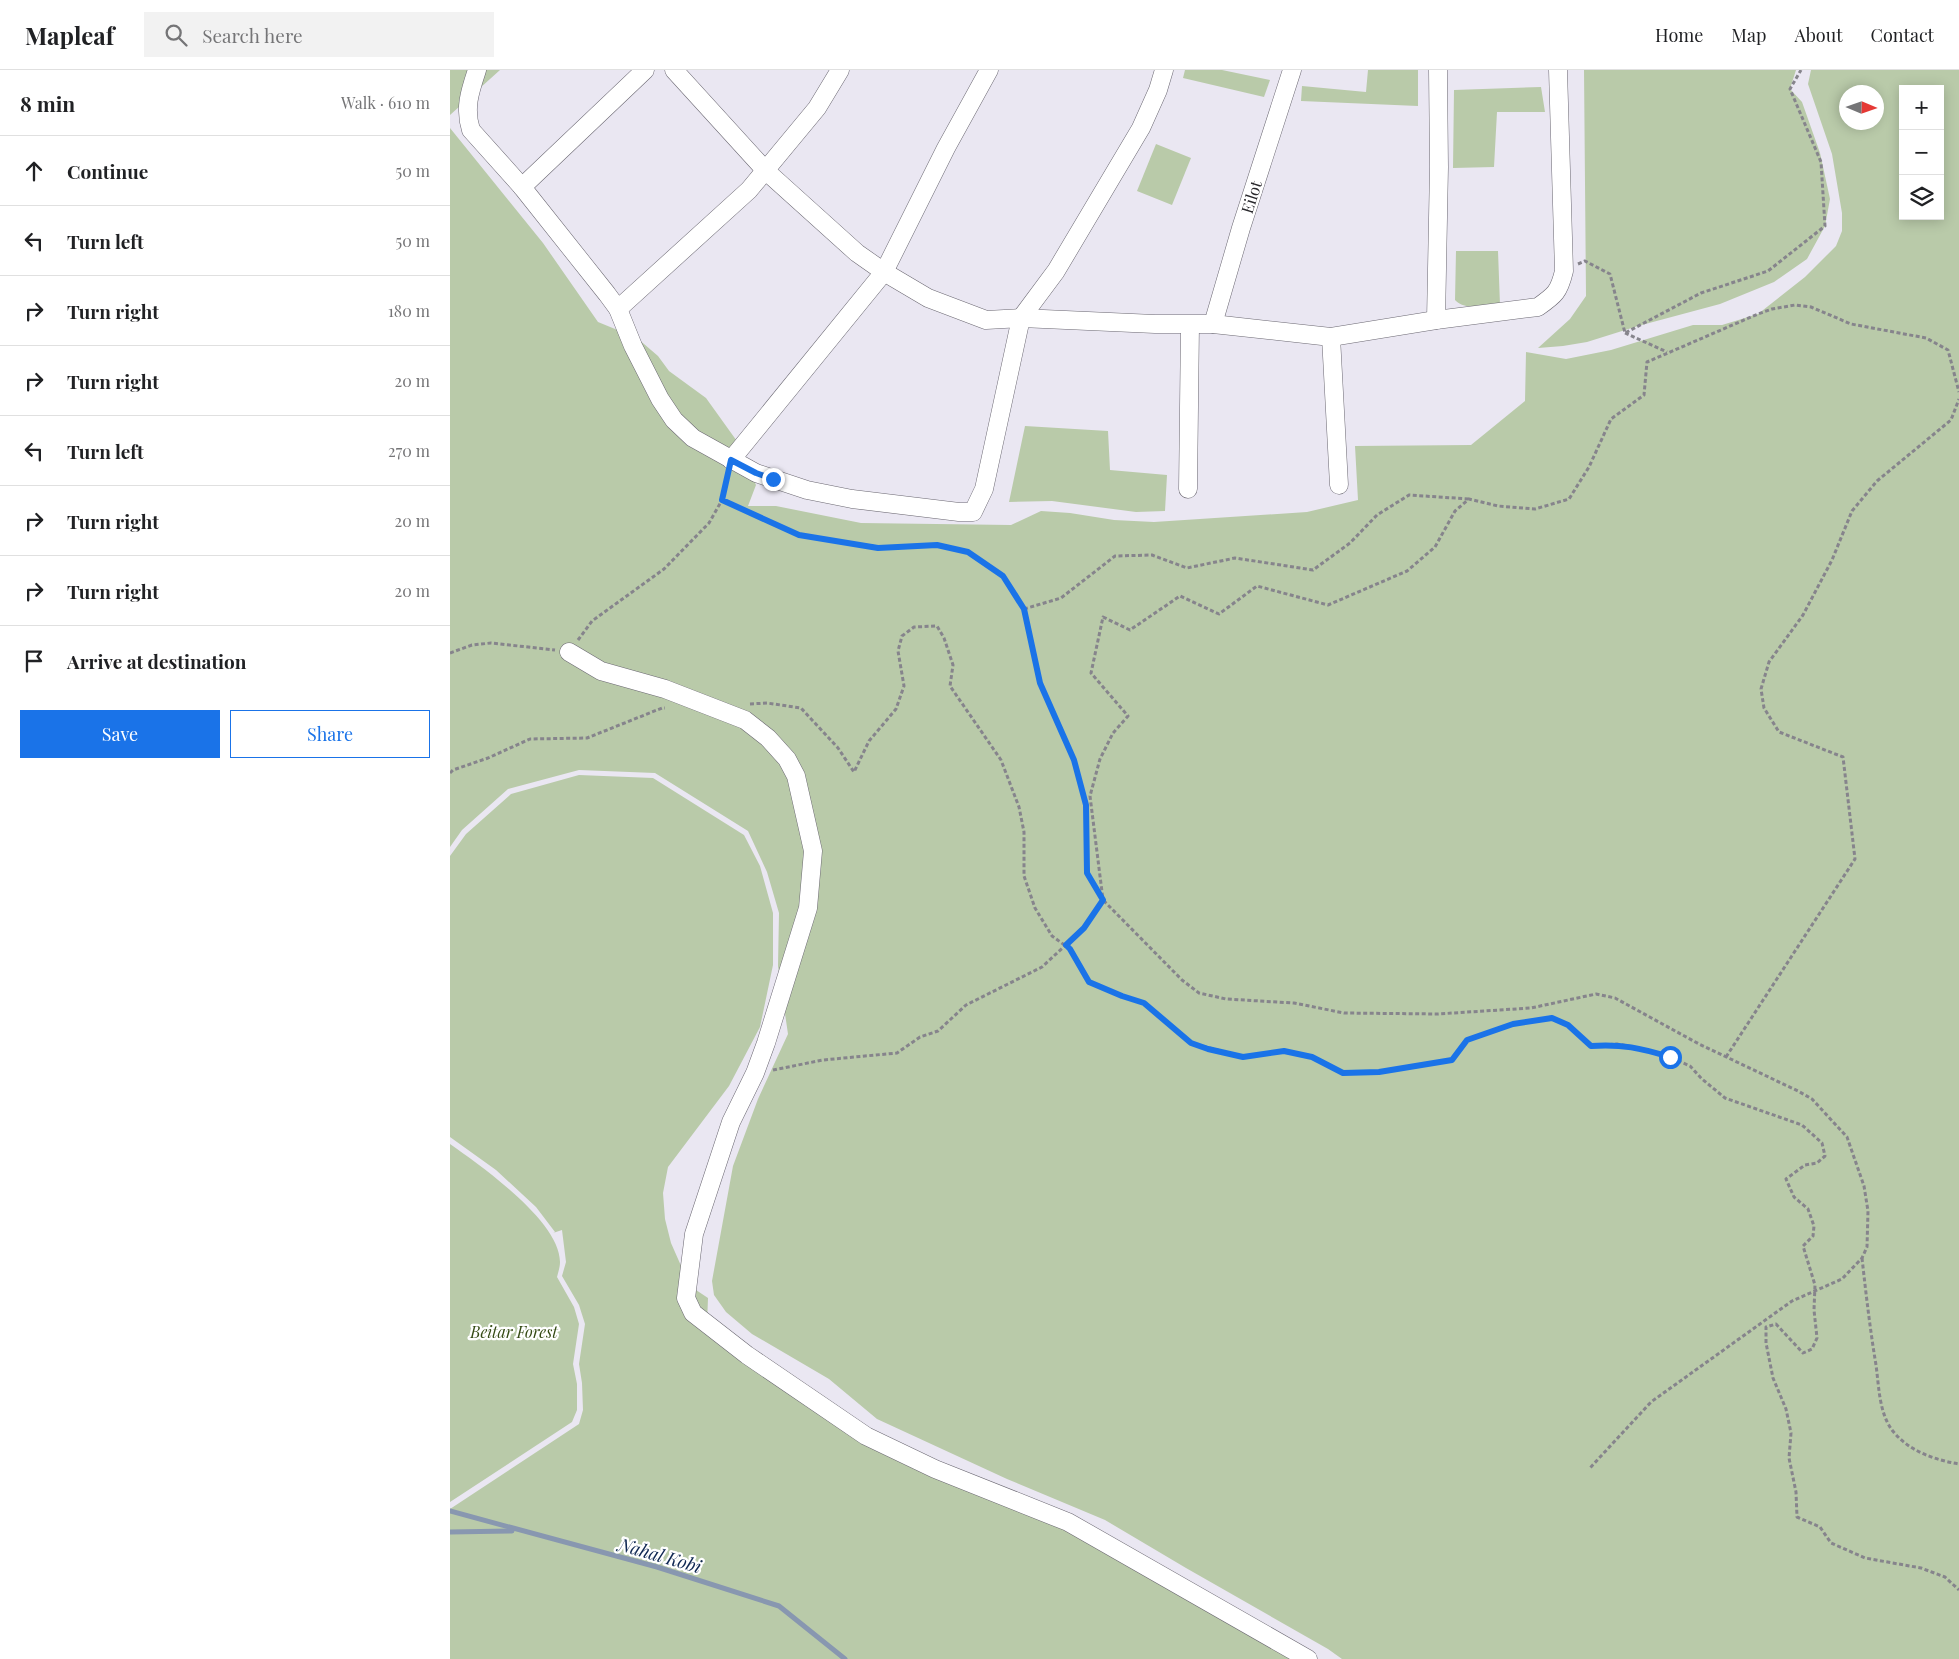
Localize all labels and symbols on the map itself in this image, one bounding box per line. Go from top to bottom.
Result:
north arrow [1839,85,1884,130]
street label: Eilot [1236,178,1266,216]
route end [762,468,785,491]
route start [1659,1046,1682,1069]
park label: Beitar Forest [469,1321,558,1342]
water label: Nahal Kobi [614,1531,705,1578]

